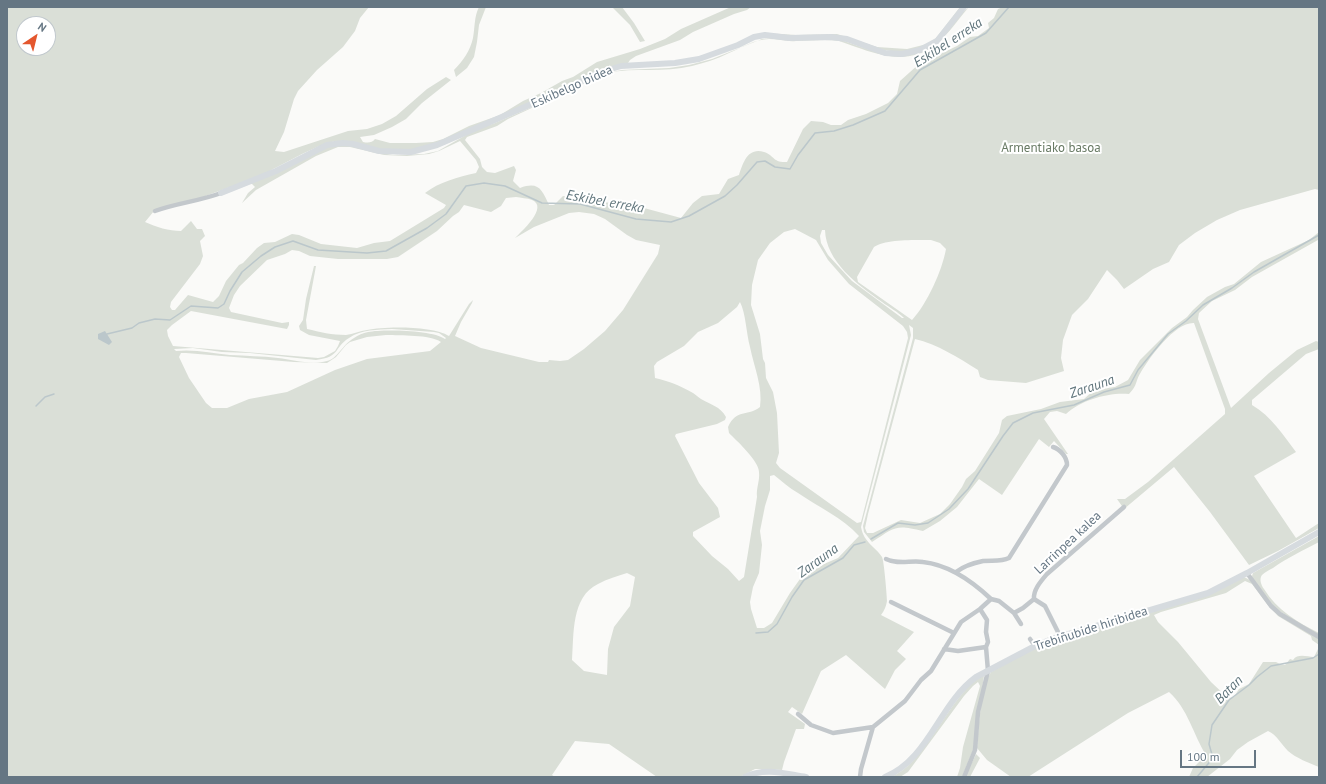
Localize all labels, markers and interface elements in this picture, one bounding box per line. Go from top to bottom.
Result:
water label: Eskibel erreka [910,14,986,72]
north arrow [16,16,56,56]
text: N [35,19,49,35]
street label: Eskibelgo bidea [529,62,615,112]
park label: Armentiako basoa [1001,140,1101,156]
water label: Eskibel erreka [565,187,645,217]
water label: Zarauna [1067,371,1117,403]
street label: Larrinpea kalea [1031,508,1105,578]
water label: Zarauna [794,541,842,581]
street label: Trebiñubide hiribidea [1032,603,1150,655]
water label: Batan [1211,672,1247,708]
scale bar [1182,742,1258,768]
text: 100 m [1187,749,1220,764]

